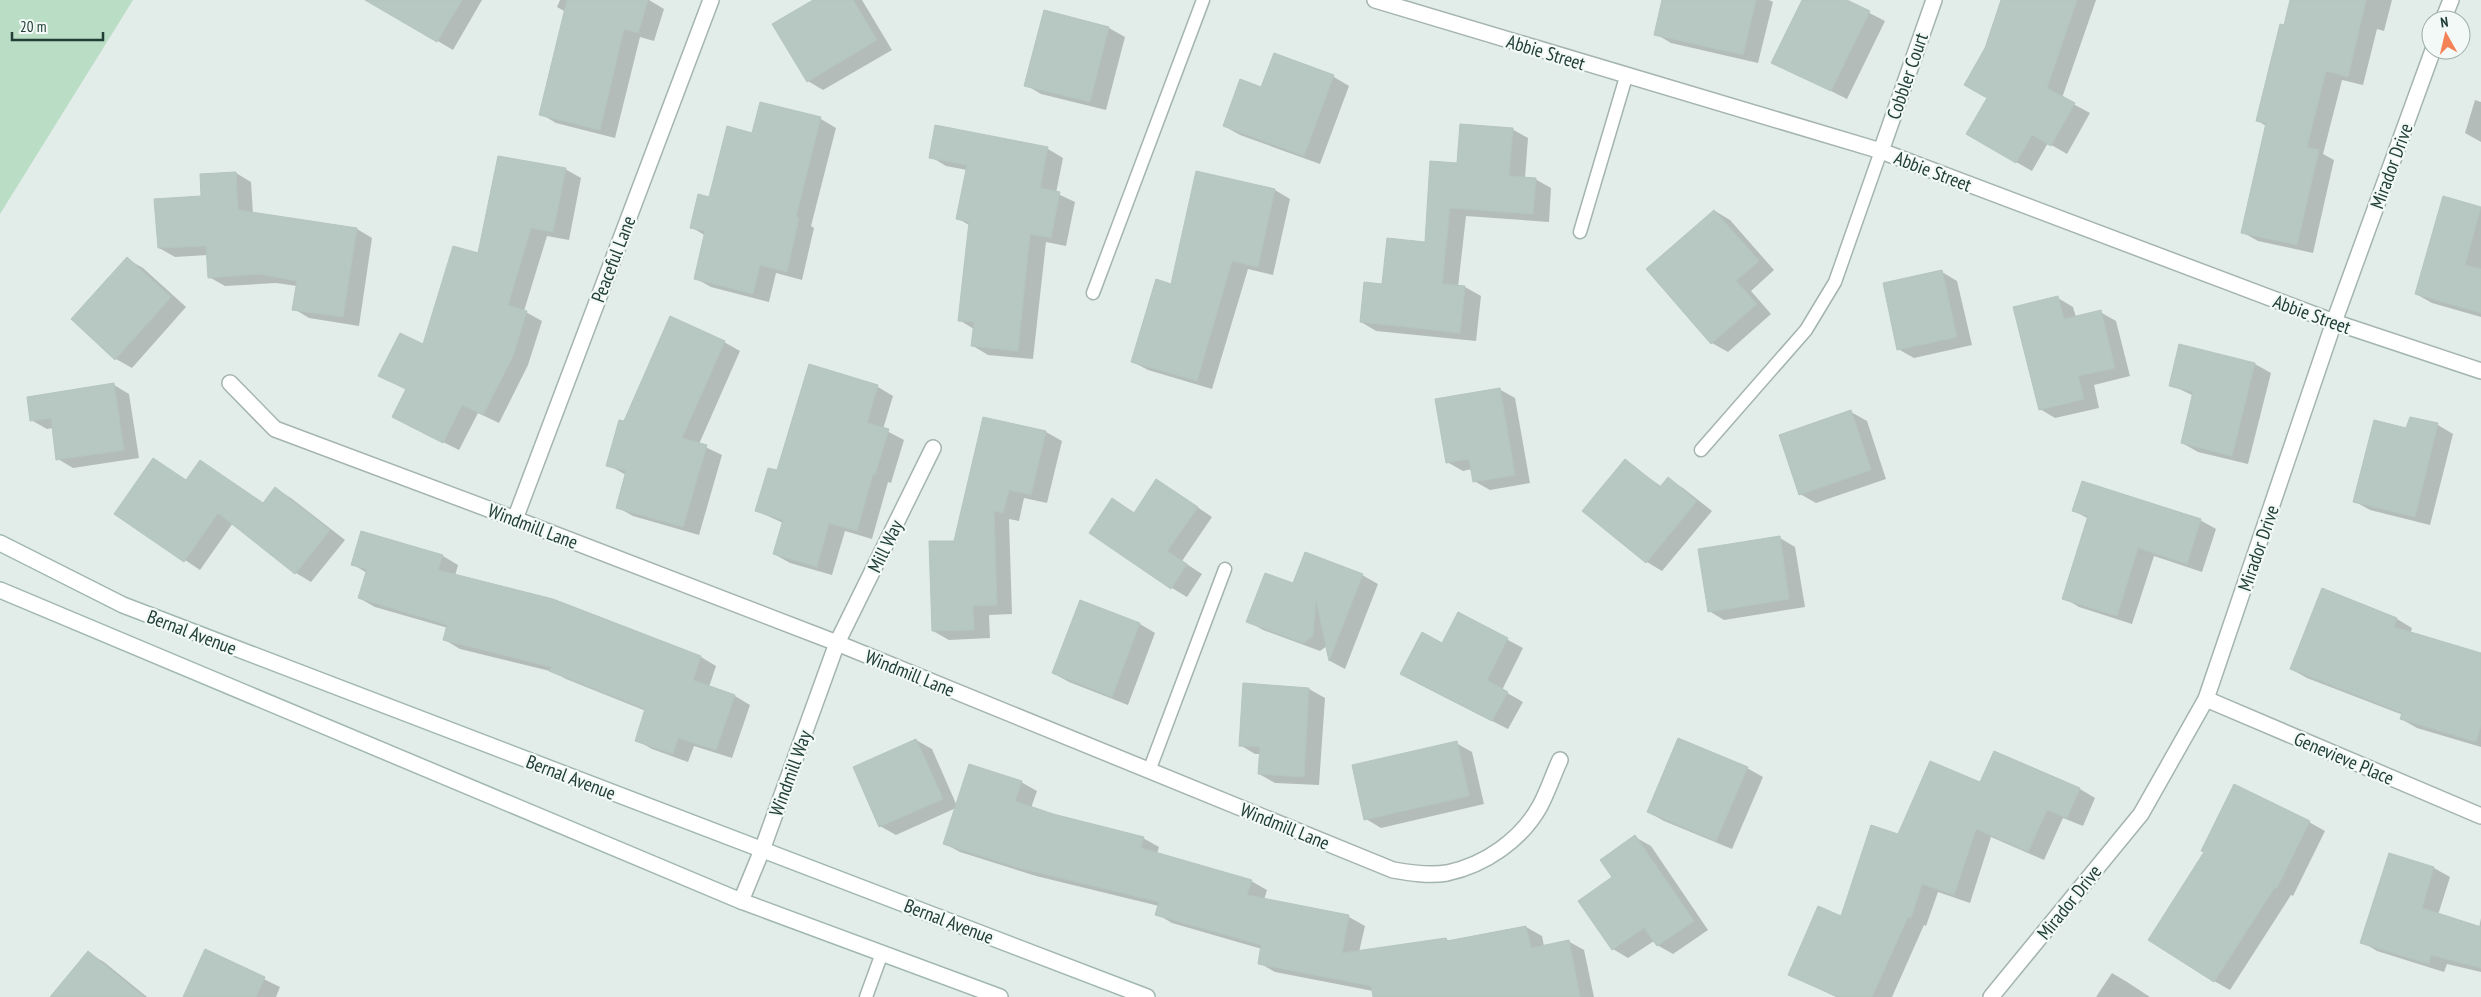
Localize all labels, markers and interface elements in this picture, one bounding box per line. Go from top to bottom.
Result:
scale bar [12,10,104,42]
north arrow [2421,10,2471,60]
text: N [2439,13,2449,32]
text: 20 m [20,17,46,36]
street label: Abbie Street [1504,29,1589,76]
street label: Cobbler Court [1881,29,1933,122]
street label: Mirador Drive [2364,120,2418,212]
street label: Abbie Street [1891,145,1976,197]
street label: Peaceful Lane [586,212,641,306]
street label: Abbie Street [2270,289,2355,339]
street label: Windmill Lane [485,498,581,554]
street label: Mirador Drive [2232,502,2284,594]
street label: Mill Way [862,515,908,576]
street label: Bernal Avenue [144,604,240,660]
street label: Windmill Lane [862,644,958,702]
street label: Windmill Way [763,726,817,819]
street label: Genevieve Place [2290,726,2398,790]
street label: Bernal Avenue [523,749,619,805]
street label: Windmill Lane [1237,797,1333,855]
street label: Mirador Drive [2032,860,2106,944]
street label: Bernal Avenue [901,893,997,949]

